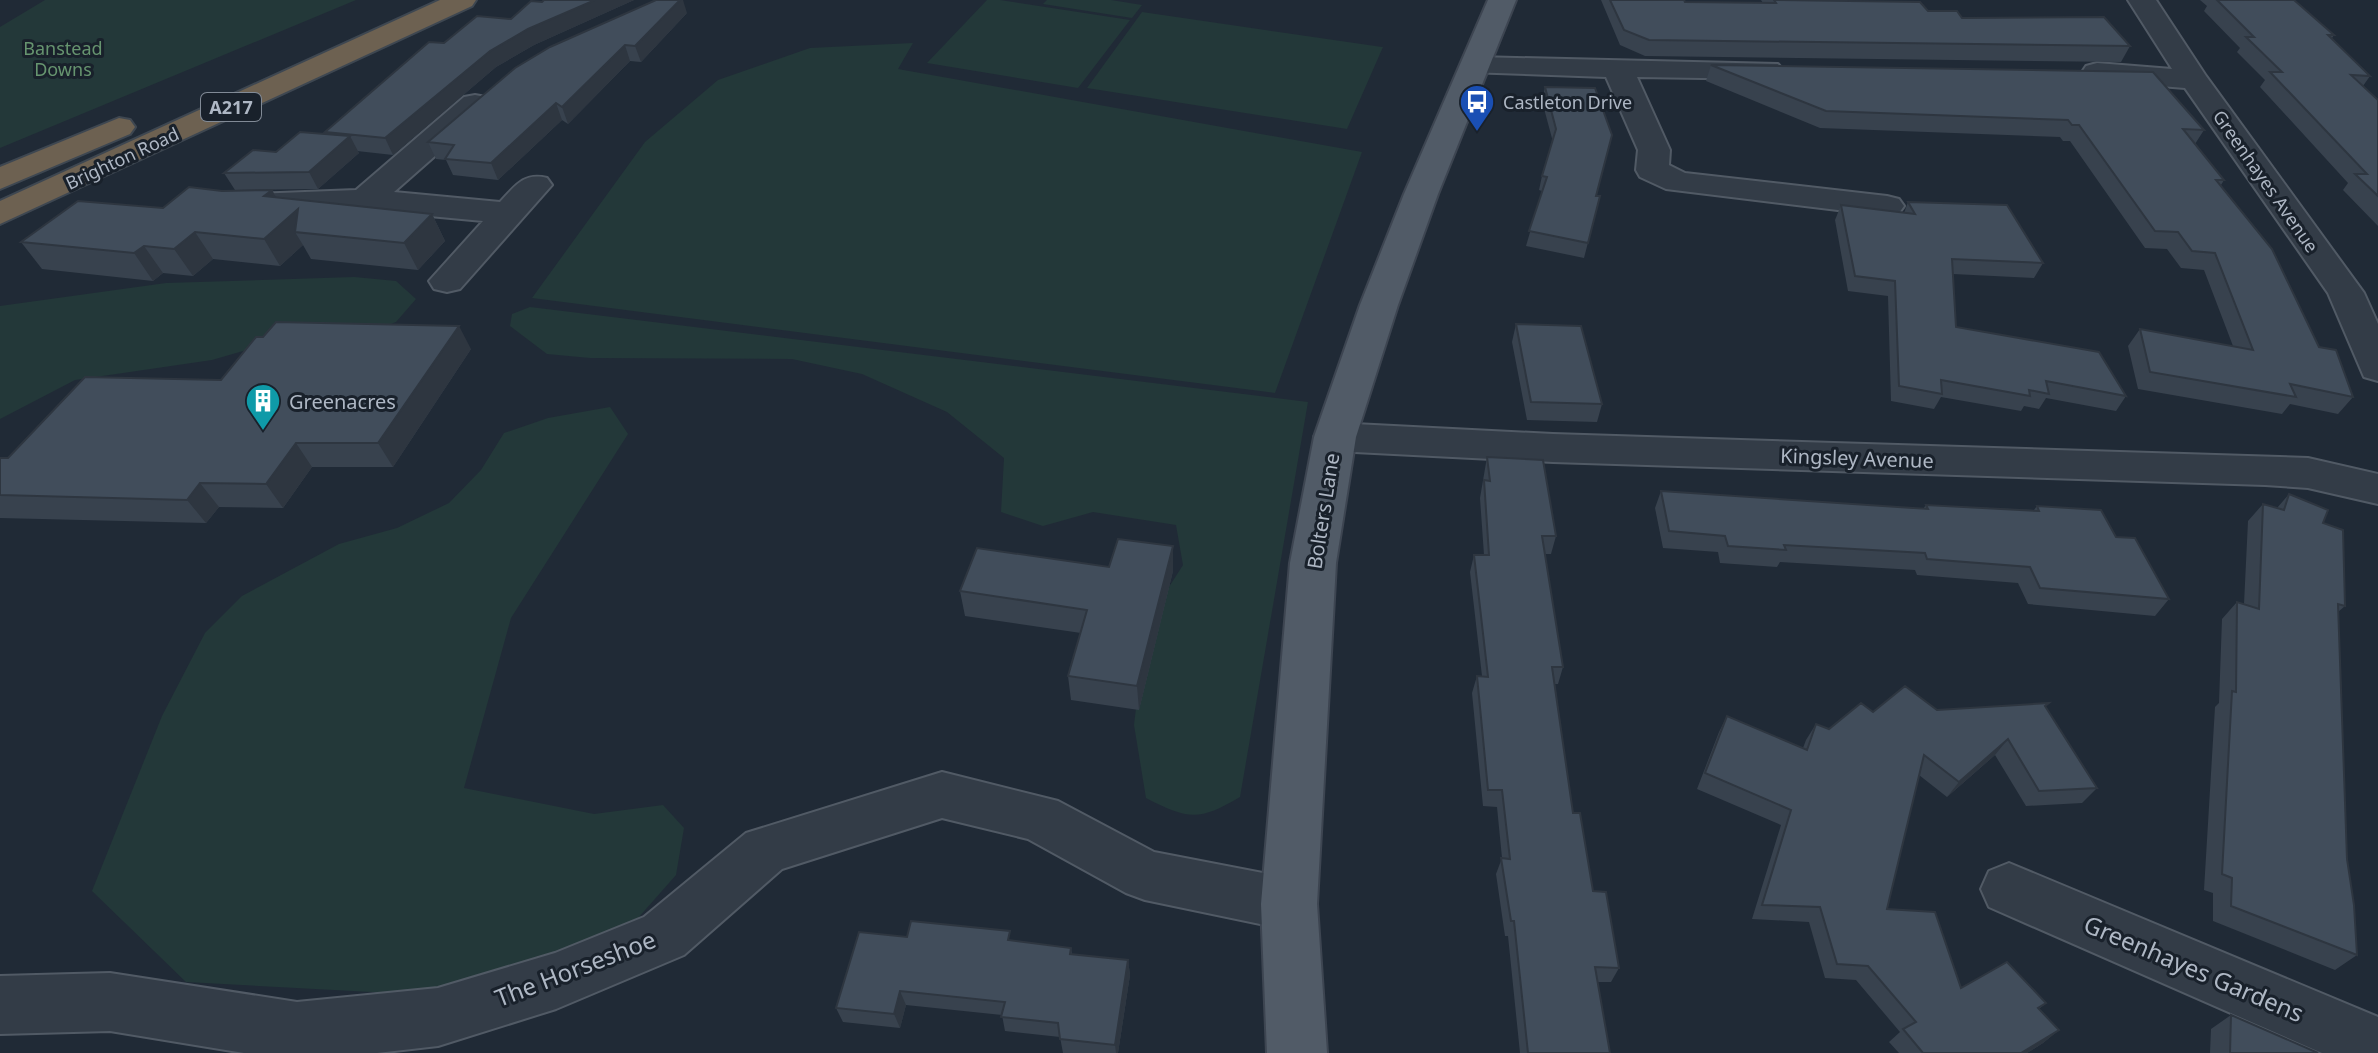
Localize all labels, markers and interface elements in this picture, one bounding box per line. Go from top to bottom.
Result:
park label: Banstead Downs [23,36,103,81]
bus stop icon: Castleton Drive [1458,83,1496,133]
place label: Castleton Drive [1503,90,1632,114]
road number: A217 [201,93,261,121]
street label: Greenhayes Avenue [2208,105,2324,257]
street label: Brighton Road [61,121,183,195]
building icon: Greenacres [244,382,282,432]
place label: Greenacres [289,388,396,415]
street label: Kingsley Avenue [1780,442,1934,474]
street label: Bolters Lane [1301,451,1345,571]
street label: Greenhayes Gardens [2079,907,2309,1029]
street label: The Horseshoe [490,922,660,1014]

